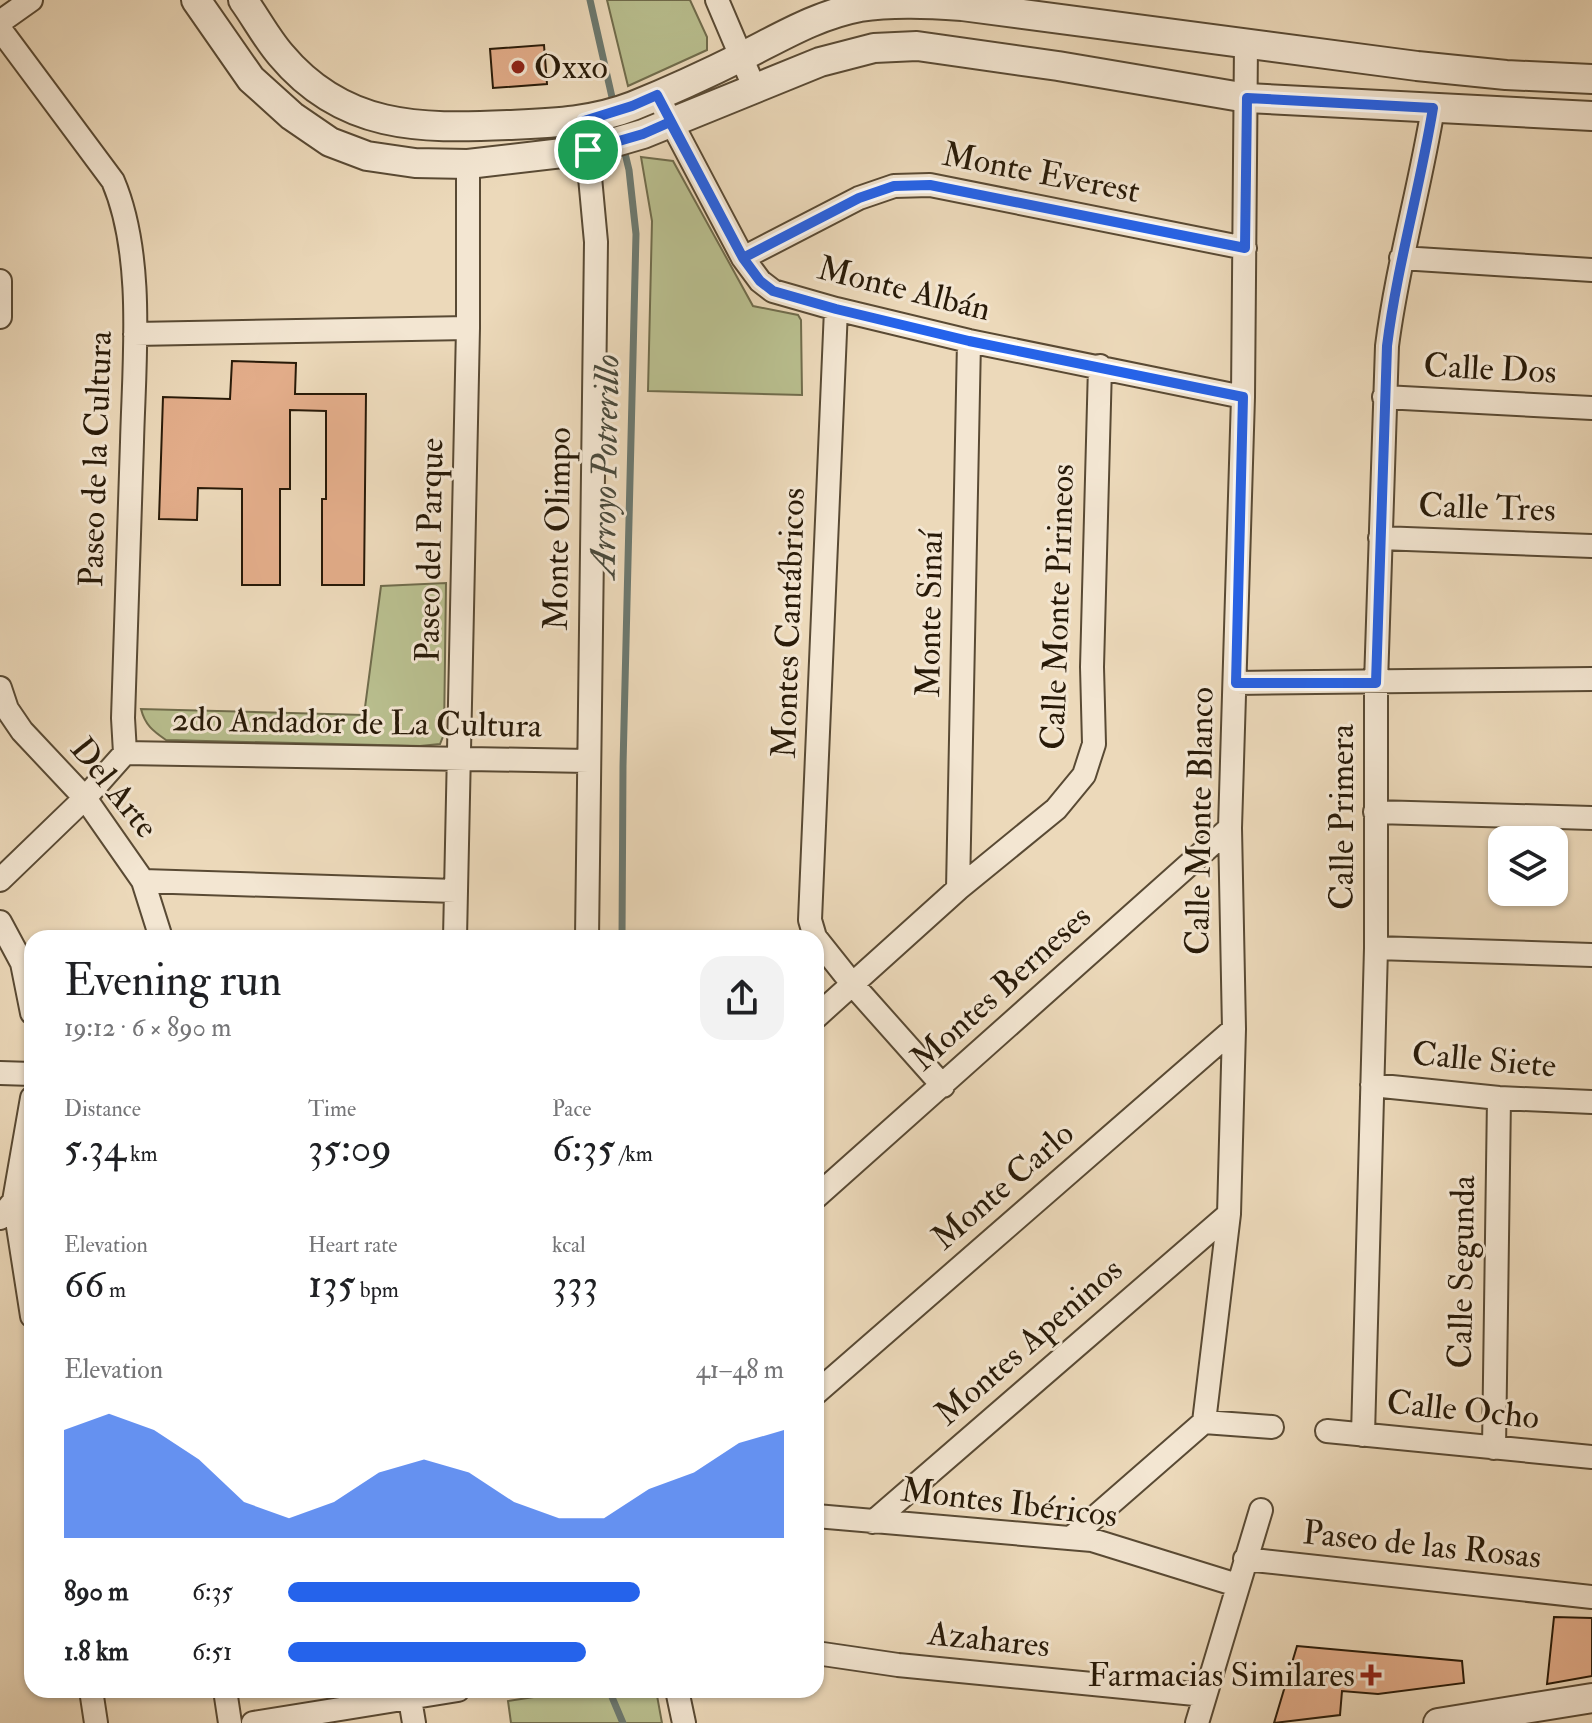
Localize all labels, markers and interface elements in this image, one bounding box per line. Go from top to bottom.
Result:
place label: Oxxo [534,46,608,89]
marker: Oxxo [509,58,527,76]
pin [554,116,622,184]
icon: arrive [566,128,610,172]
street label: Monte Everest [939,133,1143,213]
street label: Monte Albán [813,247,995,331]
street label: Paseo de la Cultura [70,329,122,588]
street label: Calle Dos [1422,344,1558,394]
water label: Arroyo Potrerillo [580,354,629,582]
street label: Monte Olimpo [535,427,581,631]
street label: Paseo del Parque [407,437,453,663]
street label: Calle Monte Pirineos [1032,463,1084,751]
street label: Calle Tres [1418,484,1556,532]
street label: Montes Cantábricos [763,487,815,759]
street label: Monte Sinaí [907,528,953,698]
street label: Calle Monte Blanco [1176,687,1224,955]
street label: 2do Andador de La Cultura [172,698,543,748]
street label: Calle Primera [1321,723,1364,910]
street label: Del Arte [60,729,168,847]
map controls [1488,826,1568,906]
button: layers [1488,826,1568,906]
street label: Montes Berneses [902,896,1100,1080]
text: Evening run [64,954,282,1009]
button: share [700,956,784,1040]
text: 19:12 · 6 × 890 m [64,1012,231,1044]
street label: Calle Siete [1410,1032,1558,1088]
text: Distance [64,1095,141,1123]
text: Time [308,1095,356,1123]
text: Pace [552,1095,591,1123]
street label: Monte Carlo [923,1113,1083,1259]
text: 5.34 [64,1123,125,1174]
text: 35:09 [308,1123,392,1174]
text: 6:35 [552,1123,615,1174]
text: km [125,1140,158,1168]
text: /km [615,1140,653,1168]
street label: Calle Segunda [1439,1174,1485,1369]
text: Elevation [64,1231,148,1259]
text: Heart rate [308,1231,398,1259]
text: kcal [552,1231,586,1259]
street label: Montes Apeninos [926,1249,1132,1435]
text: 66 [64,1259,104,1310]
text: 135 [308,1259,355,1310]
text: 333 [552,1259,598,1310]
text: m [104,1276,126,1304]
text: bpm [355,1276,399,1304]
text: Elevation [64,1354,163,1386]
text: 41–48 m [696,1354,784,1386]
street label: Calle Ocho [1385,1381,1541,1439]
street label: Montes Ibéricos [898,1468,1120,1538]
street label: Paseo de las Rosas [1301,1511,1543,1579]
text: 890 m [64,1576,129,1608]
text: 6:35 [192,1576,233,1608]
street label: Azahares [925,1612,1052,1668]
text: 1.8 km [64,1636,129,1668]
text: 6:51 [192,1636,232,1668]
place label: Farmacias Similares [1088,1654,1355,1697]
marker: Farmacias Similares [1362,1666,1380,1684]

